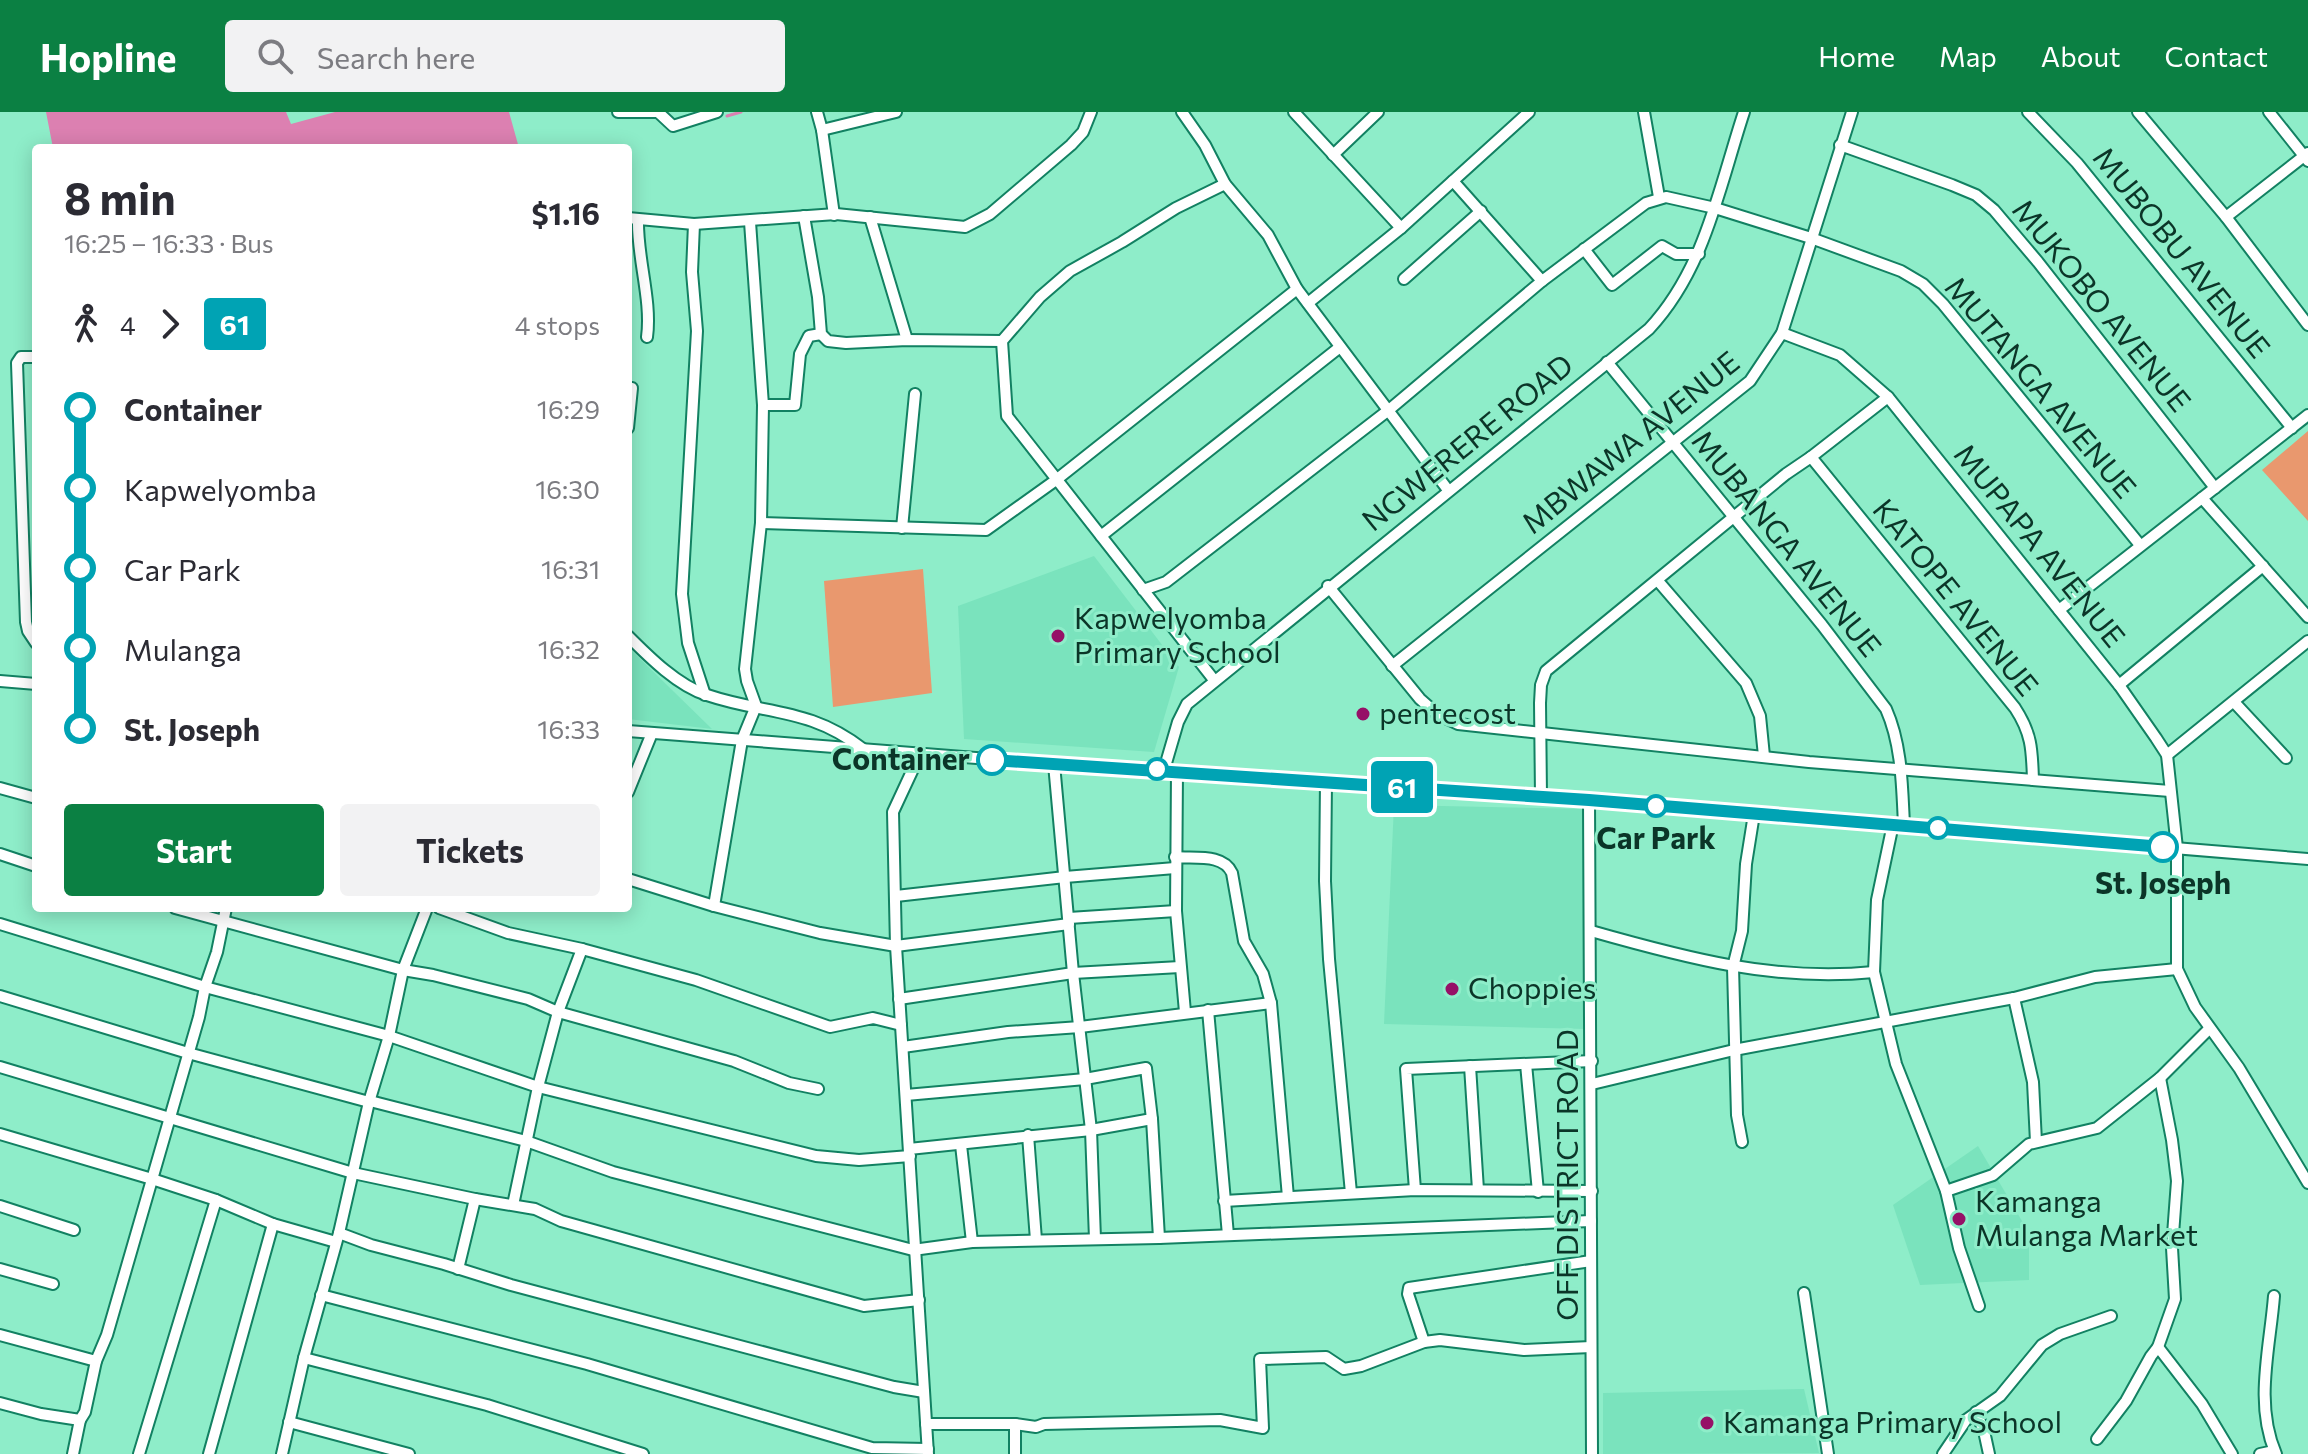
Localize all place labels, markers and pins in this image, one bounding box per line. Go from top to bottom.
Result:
place label: Kapwelyomba Primary School [1074,598,1281,669]
marker: Kapwelyomba Primary School [1049,627,1067,645]
place label: pentecost [1379,693,1516,730]
marker: pentecost [1354,705,1372,723]
place label: Container [832,739,970,776]
marker: Container [977,745,1007,775]
unlabelled marker [1146,758,1168,780]
marker: Car Park [1645,795,1667,817]
unlabelled marker [1927,817,1949,839]
place label: Car Park [1596,818,1716,855]
marker: St. Joseph [2148,832,2178,862]
place label: St. Joseph [2095,863,2231,900]
place label: Choppies [1468,968,1596,1005]
marker: Choppies [1443,980,1461,998]
place label: Kamanga Mulanga Market [1975,1181,2198,1252]
marker: Kamanga Mulanga Market [1950,1210,1968,1228]
place label: Kamanga Primary School [1723,1402,2062,1439]
marker: Kamanga Primary School [1698,1414,1716,1432]

